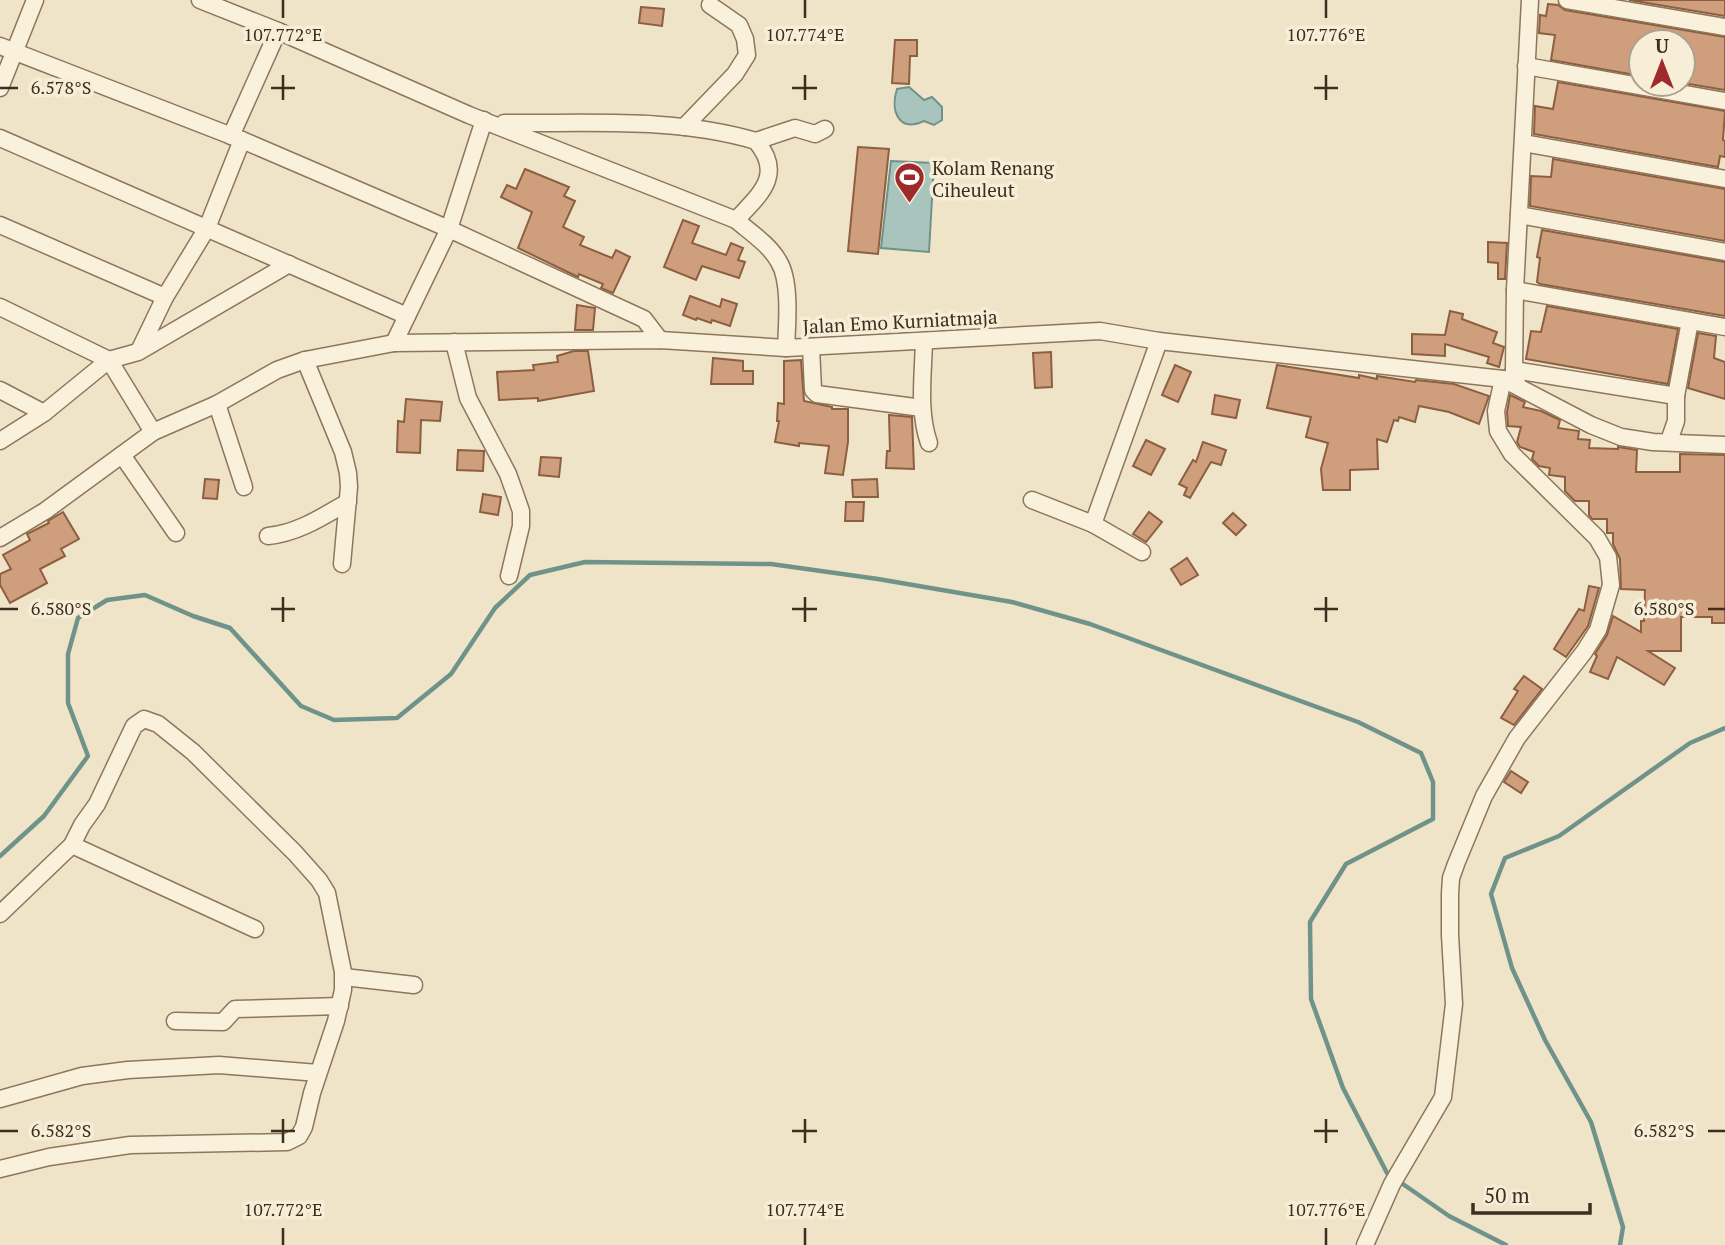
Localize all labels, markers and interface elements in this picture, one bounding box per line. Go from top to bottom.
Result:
text: 107.772°E [244,22,322,46]
text: 107.774°E [766,22,844,46]
text: 107.776°E [1287,22,1365,46]
north arrow [1627,28,1697,98]
text: U [1655,33,1669,58]
text: 6.578°S [31,75,91,99]
place label: Kolam Renang Ciheuleut [932,155,1055,202]
sports icon: Kolam Renang Ciheuleut [892,161,926,205]
street label: Jalan Emo Kurniatmaja [802,303,998,339]
text: 6.580°S [31,596,91,620]
text: 6.580°S [1634,596,1694,620]
text: 6.582°S [31,1118,91,1142]
text: 6.582°S [1634,1118,1694,1142]
scale bar [1473,1172,1590,1216]
text: 50 m [1484,1181,1530,1209]
text: 107.772°E [244,1197,322,1221]
text: 107.774°E [766,1197,844,1221]
text: 107.776°E [1287,1197,1365,1221]

